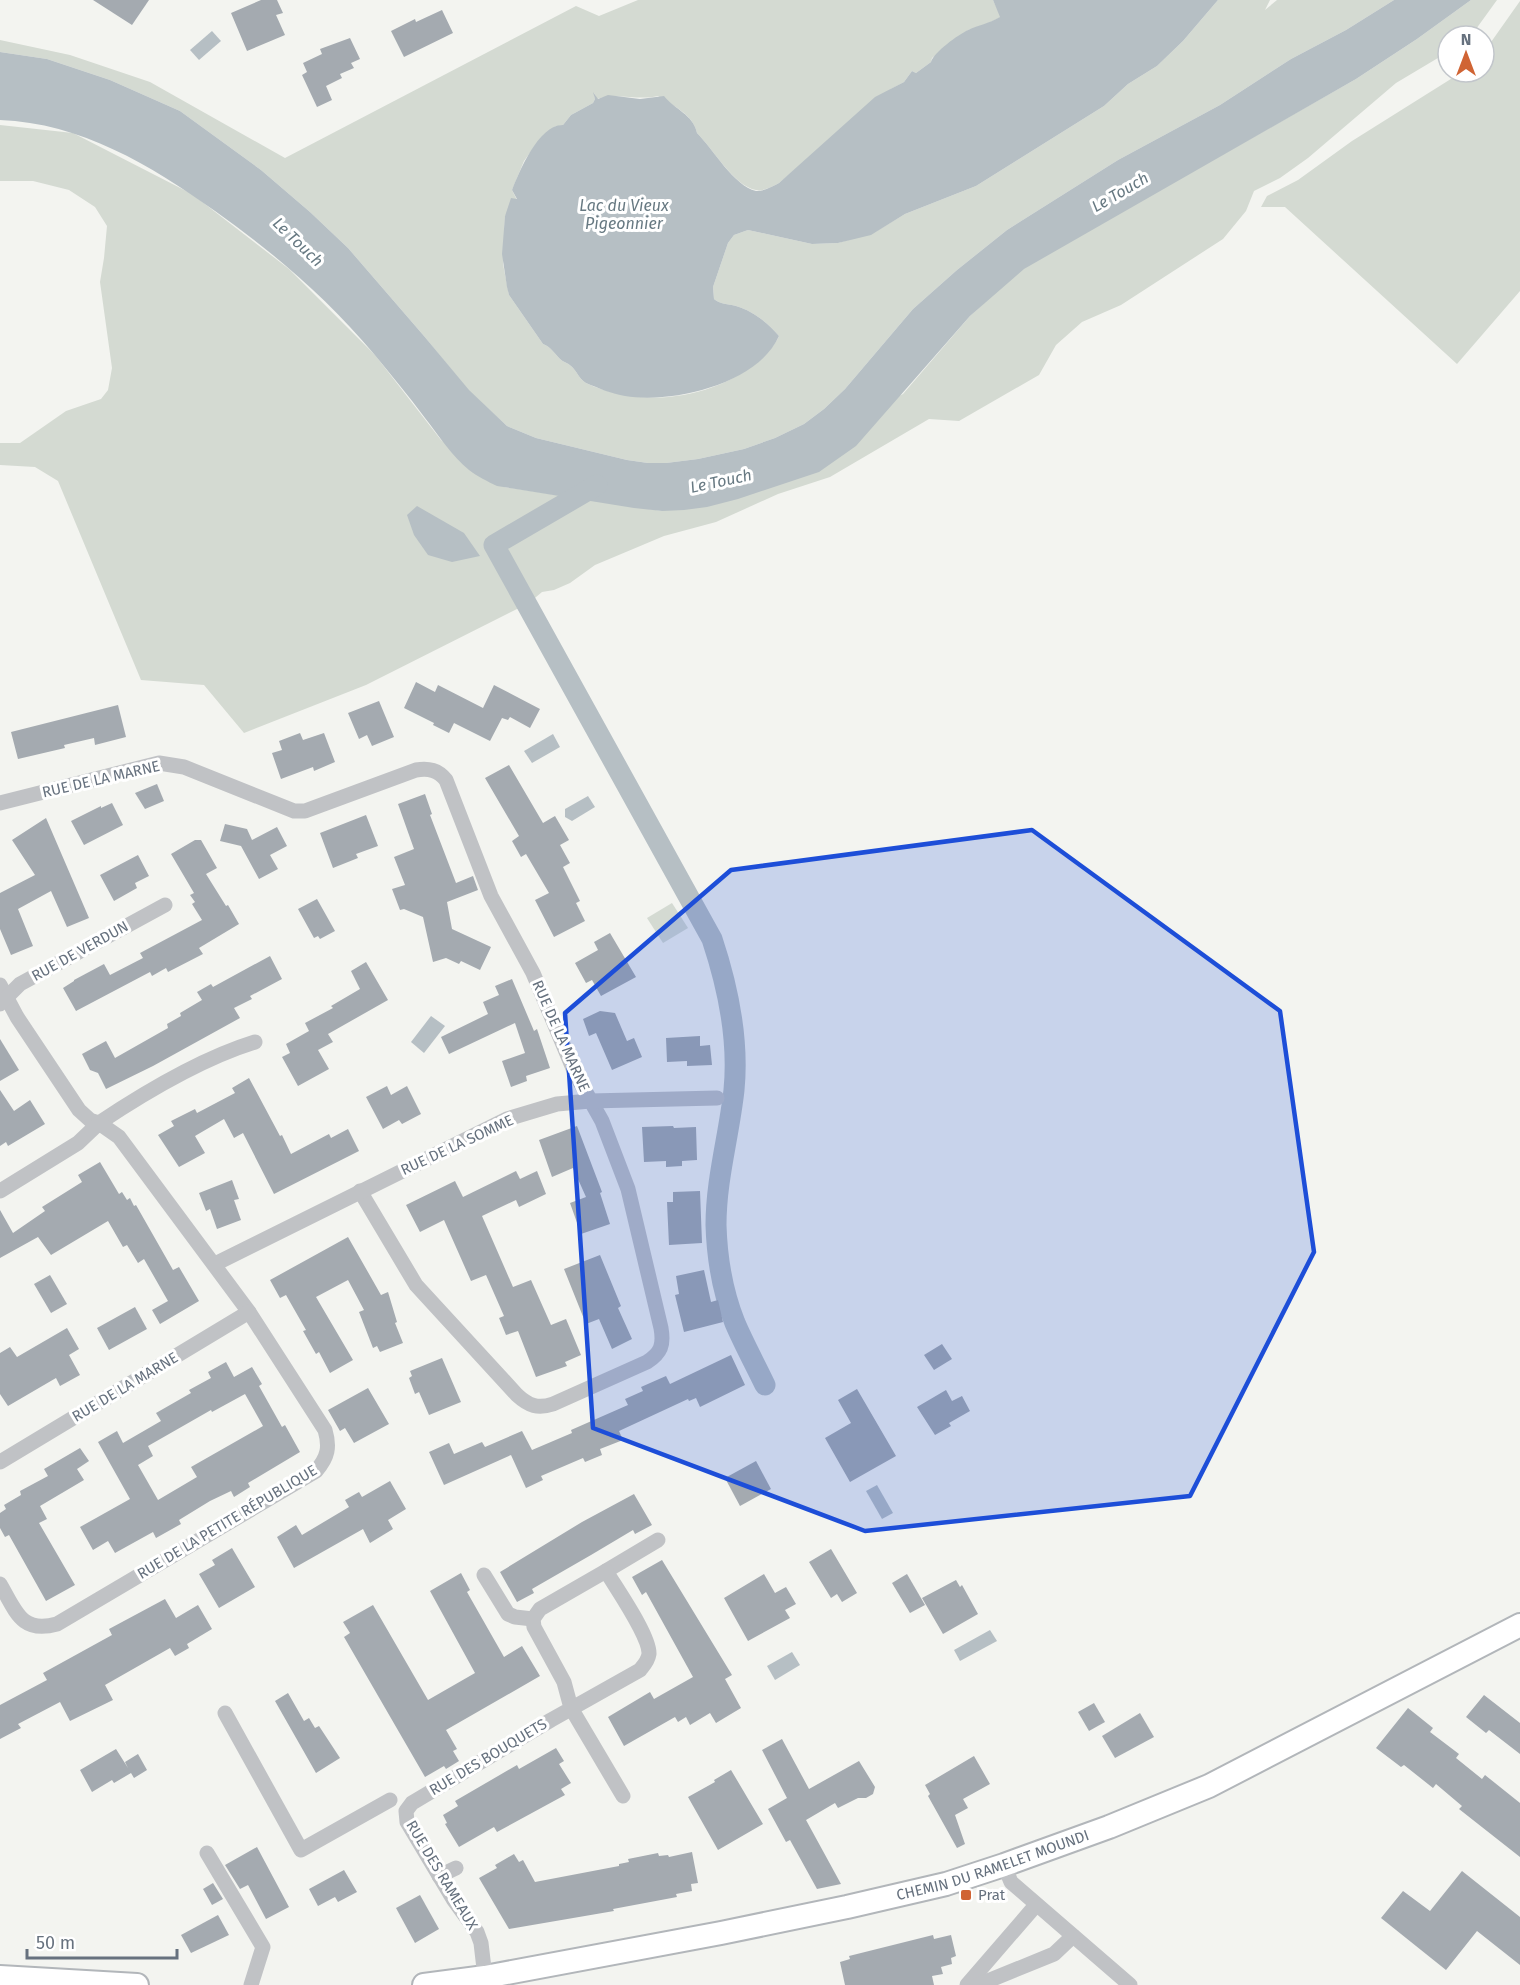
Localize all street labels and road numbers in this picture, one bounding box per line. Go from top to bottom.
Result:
street label: RUE DE LA MARNE [40,757,162,801]
street label: RUE DE VERDUN [28,917,132,985]
street label: RUE DE LA MARNE [528,977,594,1095]
street label: RUE DE LA SOMME [398,1111,516,1179]
street label: RUE DE LA MARNE [69,1348,181,1426]
street label: RUE DE LA PETITE RÉPUBLIQUE [134,1461,320,1583]
street label: RUE DES BOUQUETS [426,1715,550,1799]
street label: RUE DES RAMEAUX [402,1817,482,1934]
street label: CHEMIN DU RAMELET MOUNDI [895,1826,1092,1904]

